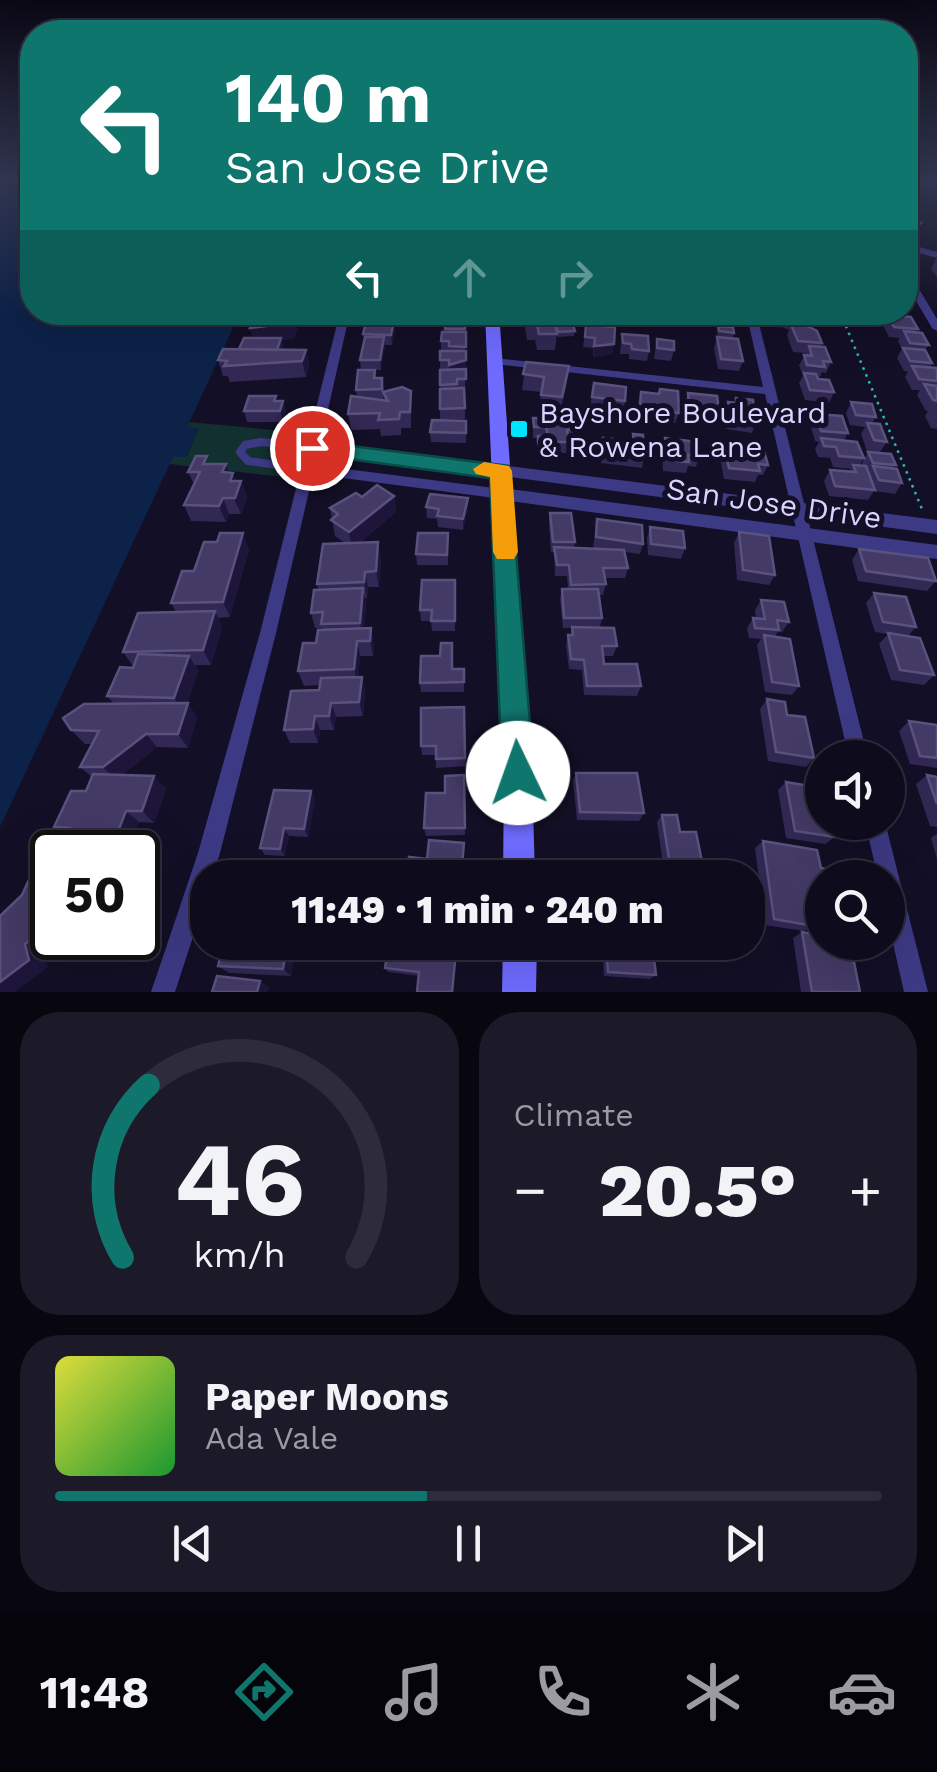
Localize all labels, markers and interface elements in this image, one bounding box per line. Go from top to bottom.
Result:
text: 140 m [225,57,431,139]
icon: left [60,60,190,190]
text: San Jose Drive [225,141,550,194]
icon: left [337,250,392,305]
icon: ahead [442,250,497,305]
icon: right [547,250,602,305]
place label: Bayshore Boulevard & Rowena Lane [539,395,826,464]
pin [270,406,355,491]
marker: Bayshore Boulevard & Rowena Lane [508,418,530,440]
icon: arrive [285,421,340,476]
street label: San Jose Drive [664,471,884,535]
position arrow [466,721,570,825]
map controls [805,740,905,960]
button: sound [805,740,905,840]
speed limit sign: 50 [30,830,160,960]
button: search [805,860,905,960]
text: 11:49 · 1 min · 240 m [291,888,664,932]
text: Climate [514,1096,634,1134]
text: 46 [174,1118,305,1240]
text: 20.5° [599,1146,797,1234]
text: − [514,1158,547,1222]
text: + [849,1158,882,1222]
text: km/h [193,1234,285,1276]
text: Paper Moons [205,1375,449,1419]
text: Ada Vale [205,1419,338,1457]
icon: previous [165,1516,220,1571]
icon: pause [441,1516,496,1571]
icon: next [717,1516,772,1571]
icon: directions [229,1657,299,1727]
icon: music [379,1657,449,1727]
icon: phone [528,1657,598,1727]
icon: climate [678,1657,748,1727]
icon: car [827,1657,897,1727]
text: 11:48 [40,1666,149,1719]

